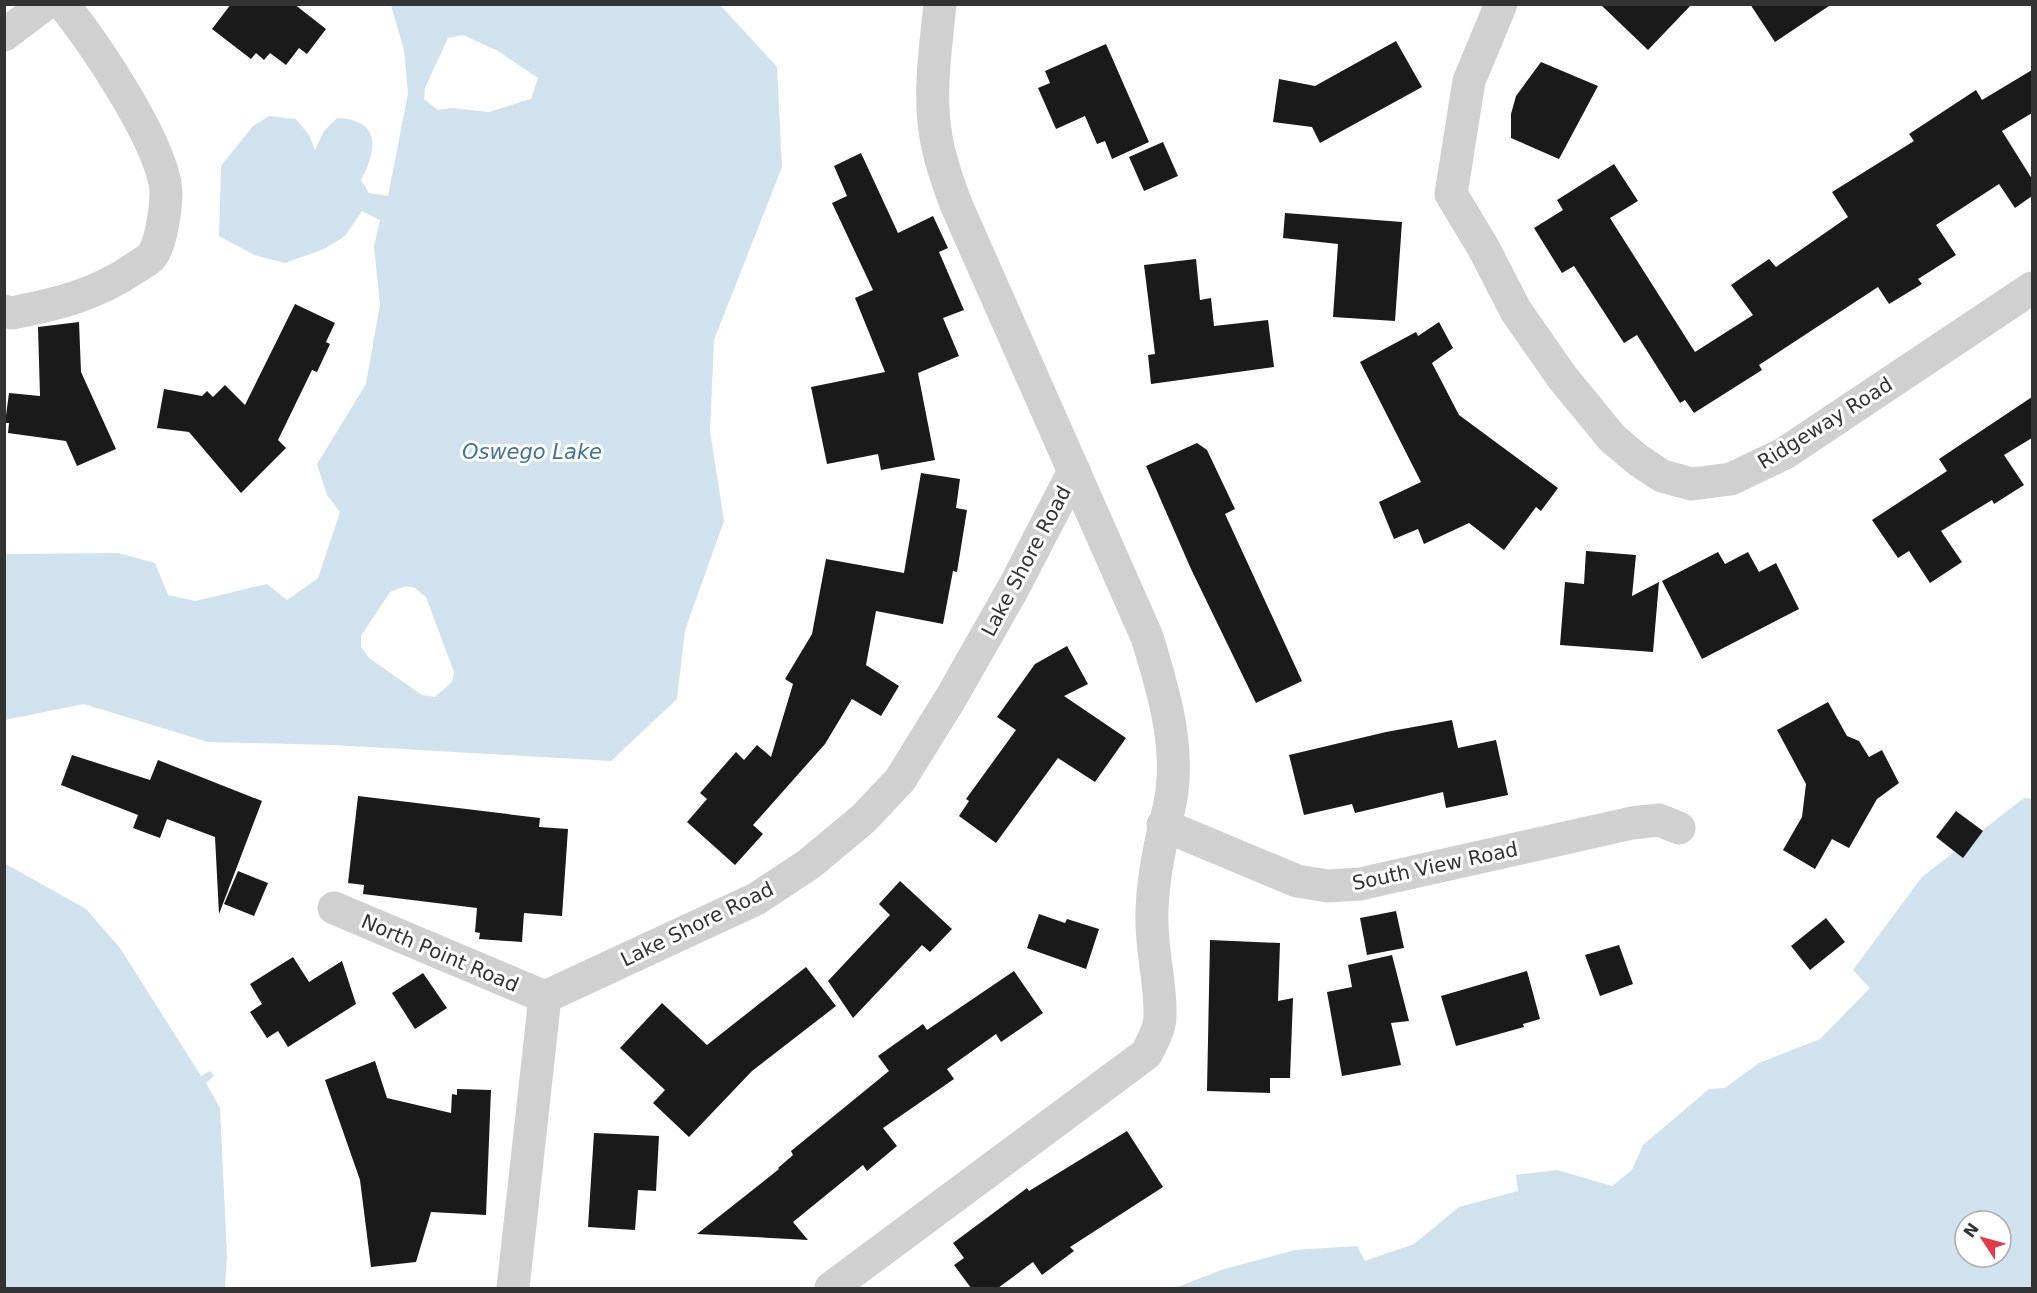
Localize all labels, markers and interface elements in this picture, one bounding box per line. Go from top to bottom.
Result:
street label: Ridgeway Road [1753,372,1897,474]
water label: Oswego Lake [462,440,602,464]
street label: Lake Shore Road [976,482,1076,640]
street label: South View Road [1350,837,1520,895]
street label: Lake Shore Road [617,877,777,971]
street label: North Point Road [358,909,522,997]
north arrow [1953,1209,2013,1269]
text: N [1960,1219,1983,1241]

